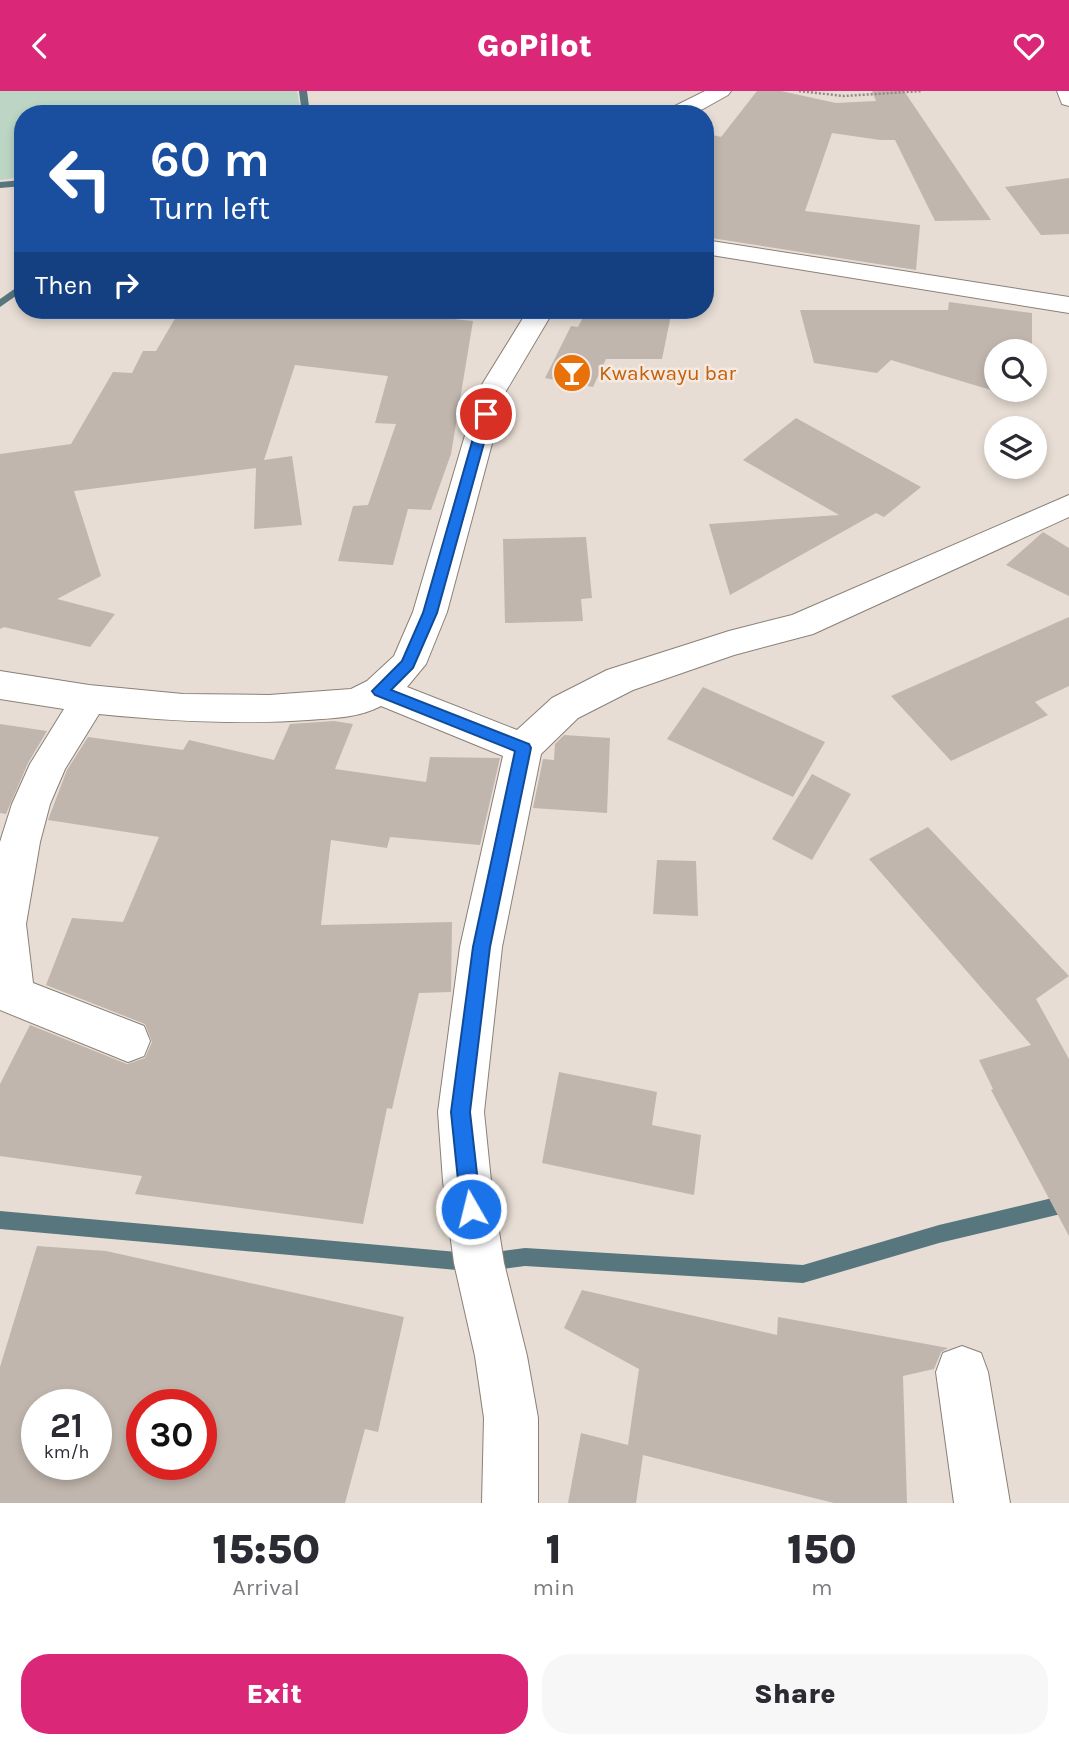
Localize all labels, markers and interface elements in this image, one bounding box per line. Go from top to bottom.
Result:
icon: back [21,27,59,65]
text: GoPilot [477,27,592,64]
icon: heart [1010,27,1048,65]
text: 60 m [150,131,270,188]
icon: left [35,133,126,224]
text: Turn left [150,190,270,227]
icon: right [107,266,145,304]
text: Then [35,270,93,301]
map controls [984,339,1047,479]
button: search [984,339,1047,402]
bar icon: Kwakwayu bar [551,352,593,394]
place label: Kwakwayu bar [599,361,737,385]
pin [456,384,516,444]
icon: arrive [467,395,505,433]
button: layers [984,416,1047,479]
position arrow [434,1172,508,1246]
speed limit sign: 30 [126,1389,217,1480]
text: 21 [50,1405,83,1446]
text: km/h [44,1441,89,1463]
text: 15:50 [212,1524,320,1574]
text: 1 [546,1524,562,1574]
text: 150 [787,1524,857,1574]
text: Arrival [233,1574,300,1601]
text: min [533,1574,575,1601]
text: m [811,1574,833,1601]
button: Exit [21,1654,528,1734]
button: Share [542,1654,1048,1734]

